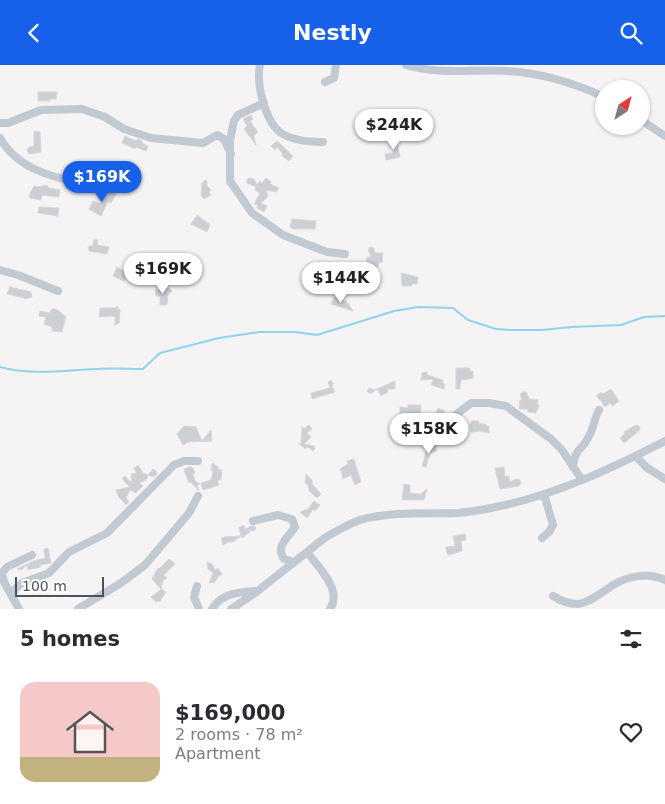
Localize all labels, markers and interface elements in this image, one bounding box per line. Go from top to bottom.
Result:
icon: back [20,19,48,47]
icon: search [617,19,645,47]
text: Nestly [293,20,372,45]
north arrow [595,80,650,135]
map controls [595,80,650,135]
pin: $244K [359,109,429,151]
text: $244K [366,115,422,134]
pin: $169K [67,161,137,203]
text: $169K [74,167,130,186]
pin: $169K [128,253,198,295]
text: $169K [135,259,191,278]
pin: $144K [306,261,376,304]
text: $144K [313,268,369,287]
pin: $158K [394,413,464,455]
text: $158K [401,419,457,438]
scale bar [15,574,104,597]
text: 100 m [22,578,67,594]
icon: filters [617,625,645,653]
text: 5 homes [20,627,120,651]
text: $169,000 [175,701,285,725]
icon: home [60,702,120,762]
icon: heart [617,718,645,746]
text: 2 rooms · 78 m² [175,725,303,744]
text: Apartment [175,744,261,763]

